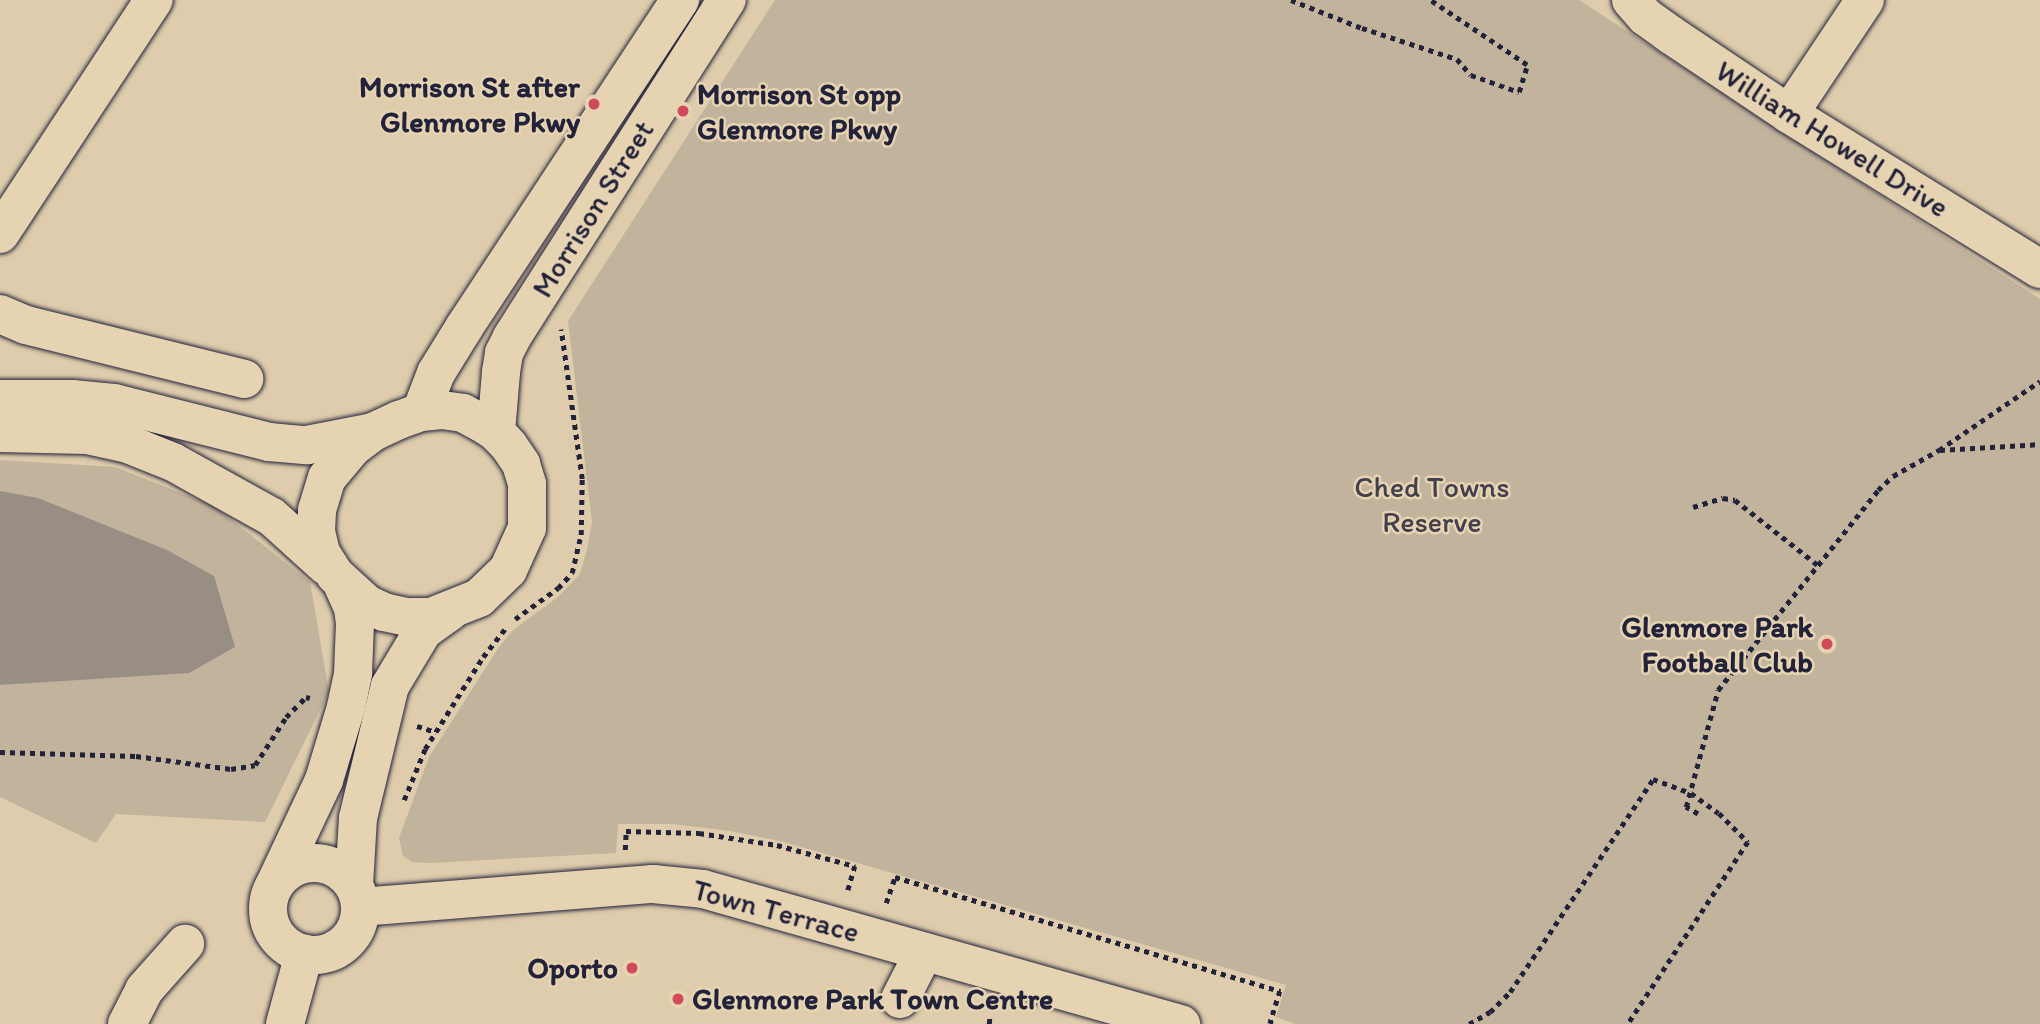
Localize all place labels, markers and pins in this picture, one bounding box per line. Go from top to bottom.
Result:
place label: Morrison St after Glenmore Pkwy [359,69,580,140]
place label: Morrison St opp Glenmore Pkwy [697,76,900,146]
marker: Morrison St after Glenmore Pkwy [586,96,602,112]
marker: Morrison St opp Glenmore Pkwy [675,103,691,119]
place label: Glenmore Park Football Club [1621,609,1813,680]
marker: Glenmore Park Football Club [1819,636,1835,652]
place label: Oporto [527,950,618,986]
marker: Oporto [624,960,640,976]
place label: Glenmore Park Town Centre [692,981,1051,1017]
marker: Glenmore Park Town Centre [670,991,686,1007]

